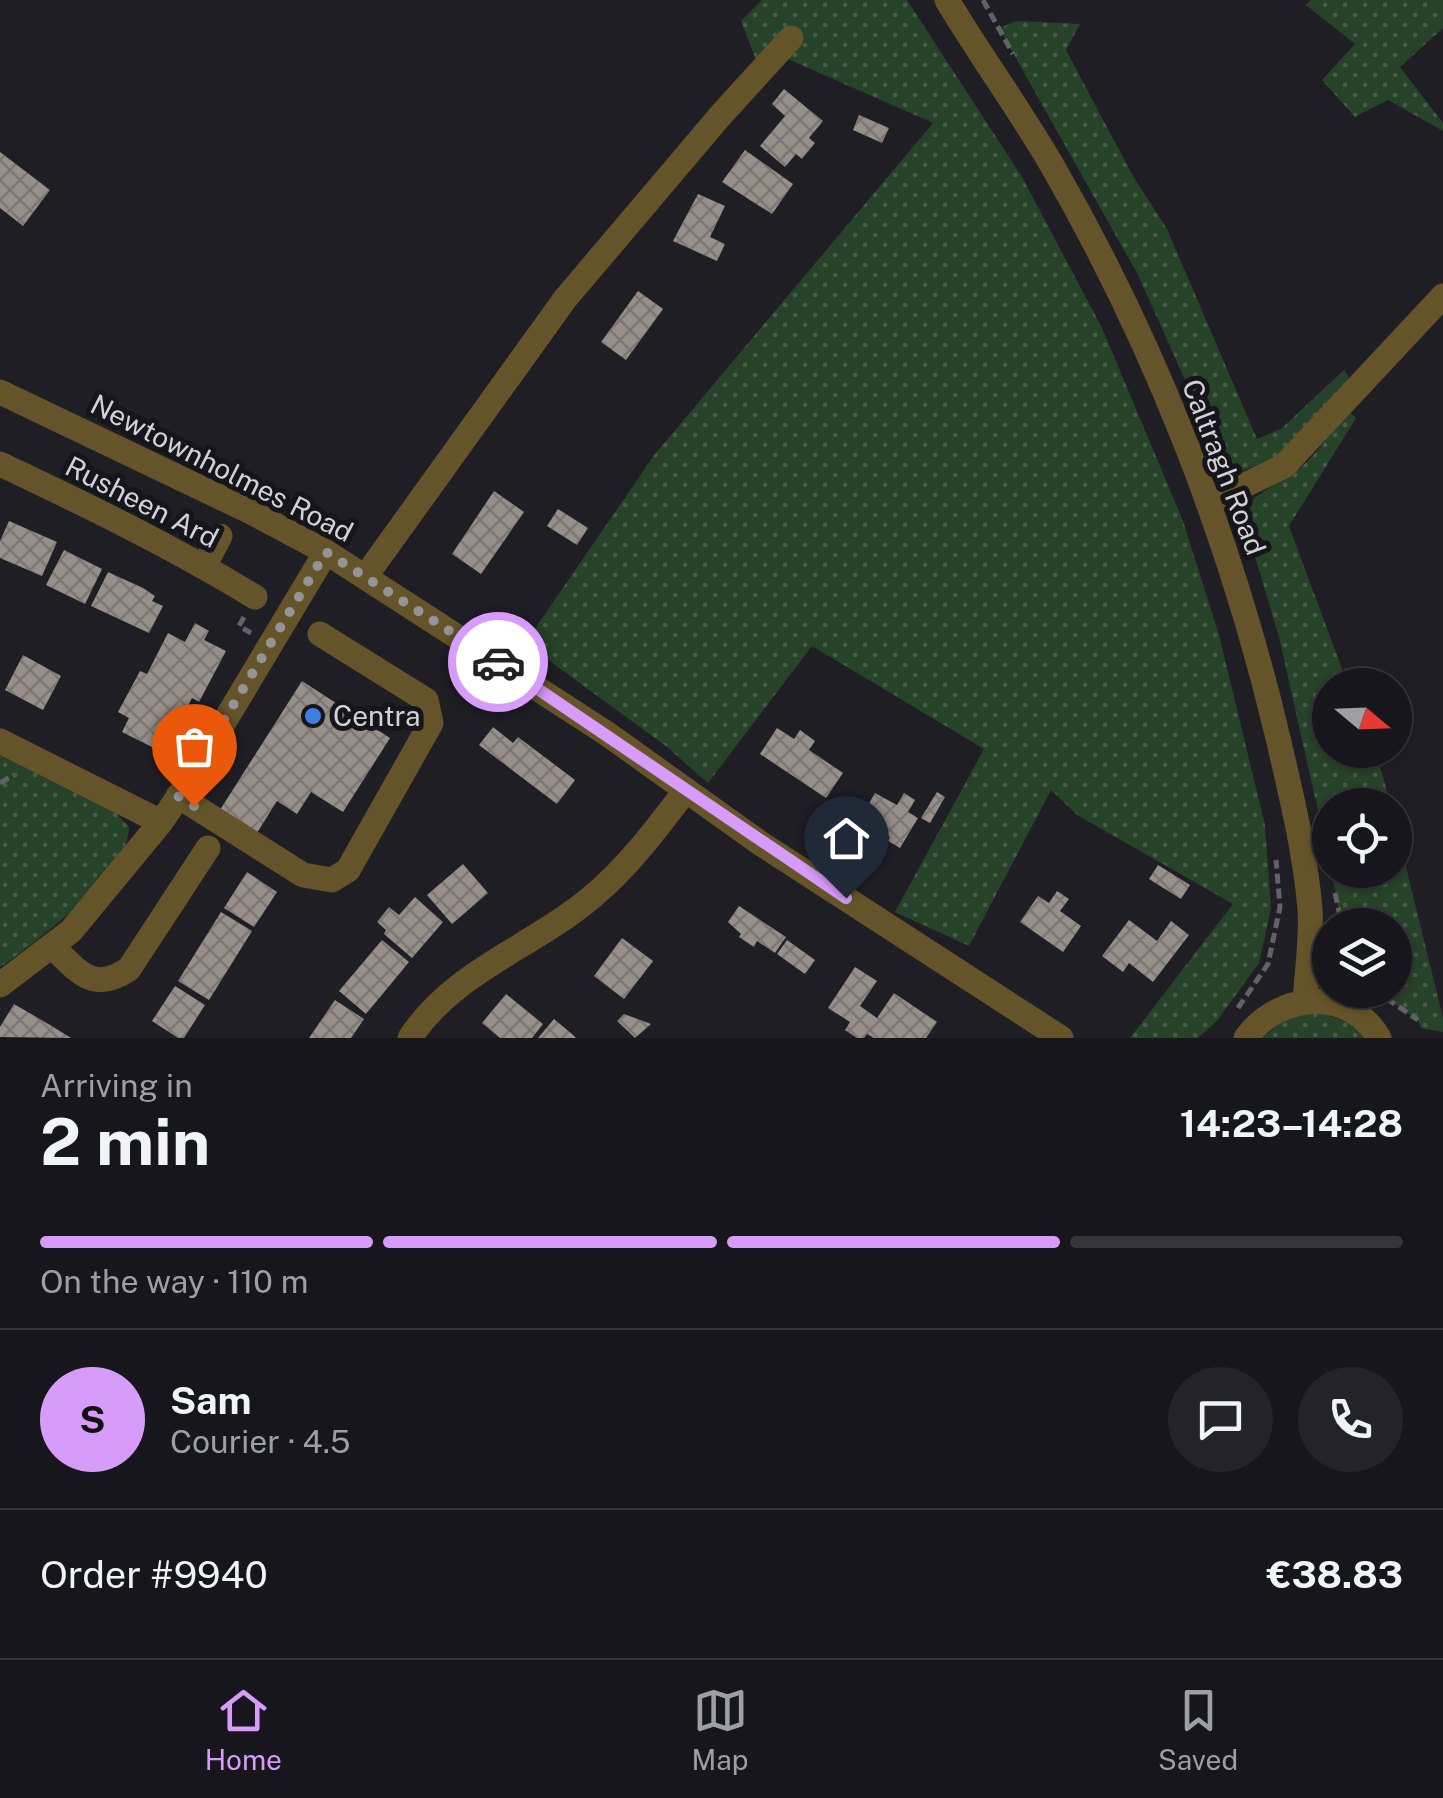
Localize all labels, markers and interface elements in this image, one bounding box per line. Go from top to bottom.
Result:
street label: Caltragh Road [1176,374,1273,559]
street label: Newtownholmes Road [85,387,359,548]
street label: Rusheen Ard [60,449,224,554]
courier [448,612,548,712]
icon: car [471,635,526,690]
north arrow [1312,668,1412,768]
map controls [1312,668,1412,1008]
place label: Centra [333,699,420,732]
pin [152,704,237,807]
marker: Centra [302,705,324,727]
icon: bag [167,719,222,774]
button: locate [1312,788,1412,888]
pin [804,796,889,899]
icon: home [819,811,874,866]
button: layers [1312,908,1412,1008]
text: Arriving in [40,1067,193,1104]
text: 14:23–14:28 [1180,1101,1403,1146]
text: 2 min [40,1103,210,1180]
text: On the way · 110 m [40,1263,308,1300]
button: chat [1168,1367,1273,1472]
button: phone [1298,1367,1403,1472]
text: Sam [170,1378,252,1423]
text: S [79,1397,106,1442]
text: Courier · 4.5 [170,1423,350,1460]
text: Order #9940 [40,1552,268,1597]
text: €38.83 [1267,1552,1403,1597]
tab: Home [205,1683,282,1776]
tab: Map [692,1683,748,1776]
tab: Saved [1158,1683,1238,1776]

